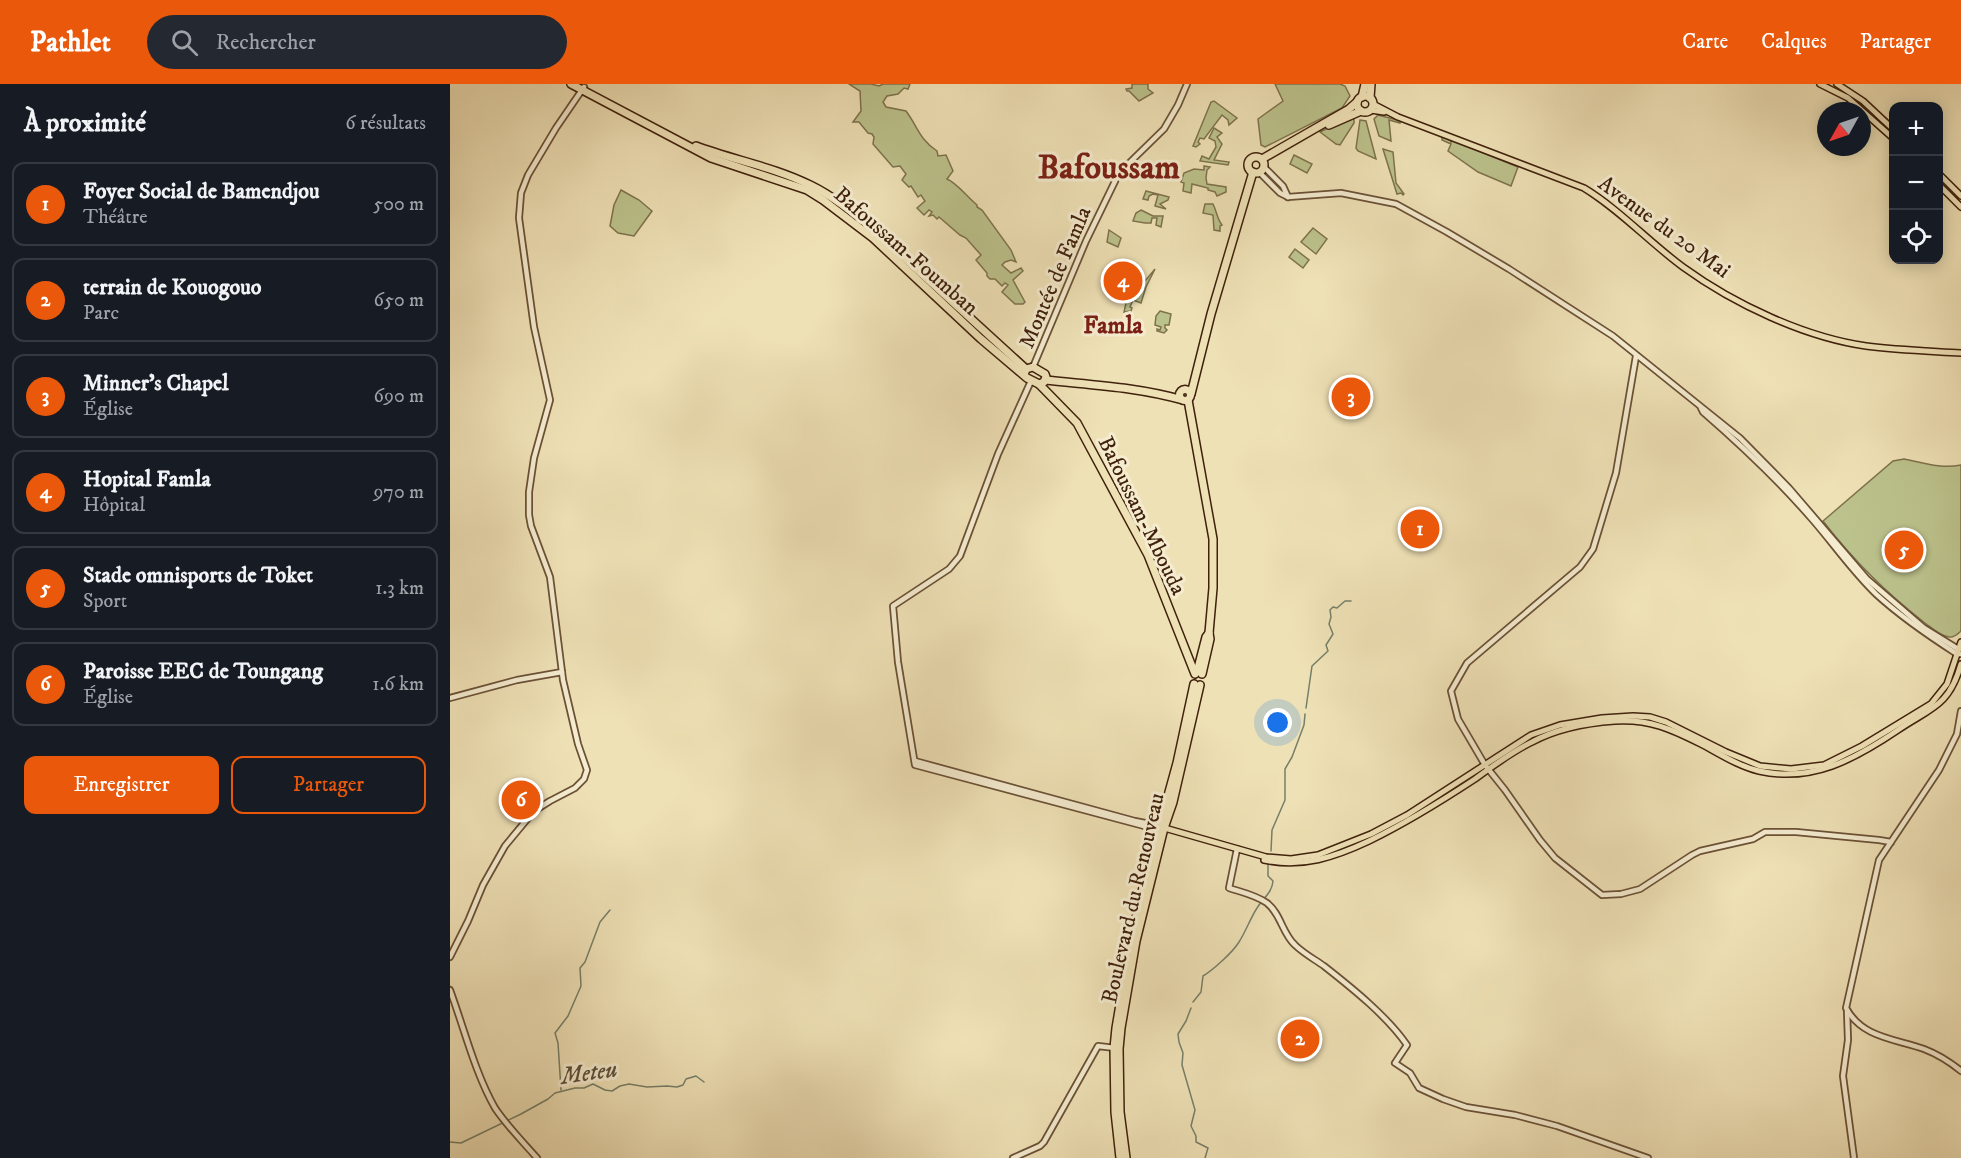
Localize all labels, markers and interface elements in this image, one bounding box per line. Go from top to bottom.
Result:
search box [147,15,567,69]
text: Pathlet [30,25,111,60]
icon: search [168,26,201,59]
text: Rechercher [216,29,316,56]
text: Carte [1682,29,1728,55]
text: Calques [1761,29,1827,55]
text: Partager [1860,29,1931,55]
north arrow [1817,102,1871,156]
map controls [1889,102,1943,264]
button: + [1889,102,1943,156]
text: À proximité [24,107,146,140]
text: 6 résultats [345,111,426,136]
district label: Bafoussam [1038,147,1181,189]
button: − [1889,156,1943,210]
street label: Avenue du 20 Mai [1593,170,1736,284]
text: Foyer Social de Bamendjou [83,178,320,205]
street label: Bafoussam-Foumban [828,181,984,322]
text: 1 [42,192,49,217]
text: 500 m [373,192,424,217]
street label: Montée de Famla [1013,202,1098,353]
text: Théâtre [83,205,147,230]
button: locate [1889,210,1943,264]
pin: 4 [1104,258,1142,304]
text: terrain de Kouogouo [83,274,262,301]
text: 2 [41,288,50,313]
text: 650 m [374,288,424,313]
text: Parc [83,301,119,326]
district label: Famla [1083,311,1144,341]
text: Minner's Chapel [83,370,229,397]
pin: 3 [1332,374,1370,420]
text: 3 [42,384,49,409]
text: 690 m [374,384,424,409]
text: Église [83,397,133,422]
street label: Bafoussam-Mbouda [1092,432,1192,600]
text: Hopital Famla [83,466,211,493]
text: 4 [40,480,51,505]
text: 970 m [373,480,424,505]
text: Hôpital [83,493,145,518]
pin: 1 [1400,506,1440,552]
pin: 5 [1884,528,1924,572]
text: Stade omnisports de Toket [83,562,313,589]
text: 5 [41,576,50,601]
text: 1.3 km [375,576,424,601]
text: Sport [83,589,127,614]
text: Paroisse EEC de Toungang [83,658,323,685]
text: 6 [40,672,51,697]
text: 1.6 km [372,672,424,697]
text: Église [83,685,133,710]
your location [1263,708,1292,737]
button: Enregistrer [24,756,219,814]
button: Partager [231,756,426,814]
pin: 6 [502,778,540,822]
street label: Boulevard du Renouveau [1096,790,1171,1006]
pin: 2 [1280,1016,1320,1062]
water label: Meteu [557,1054,619,1092]

